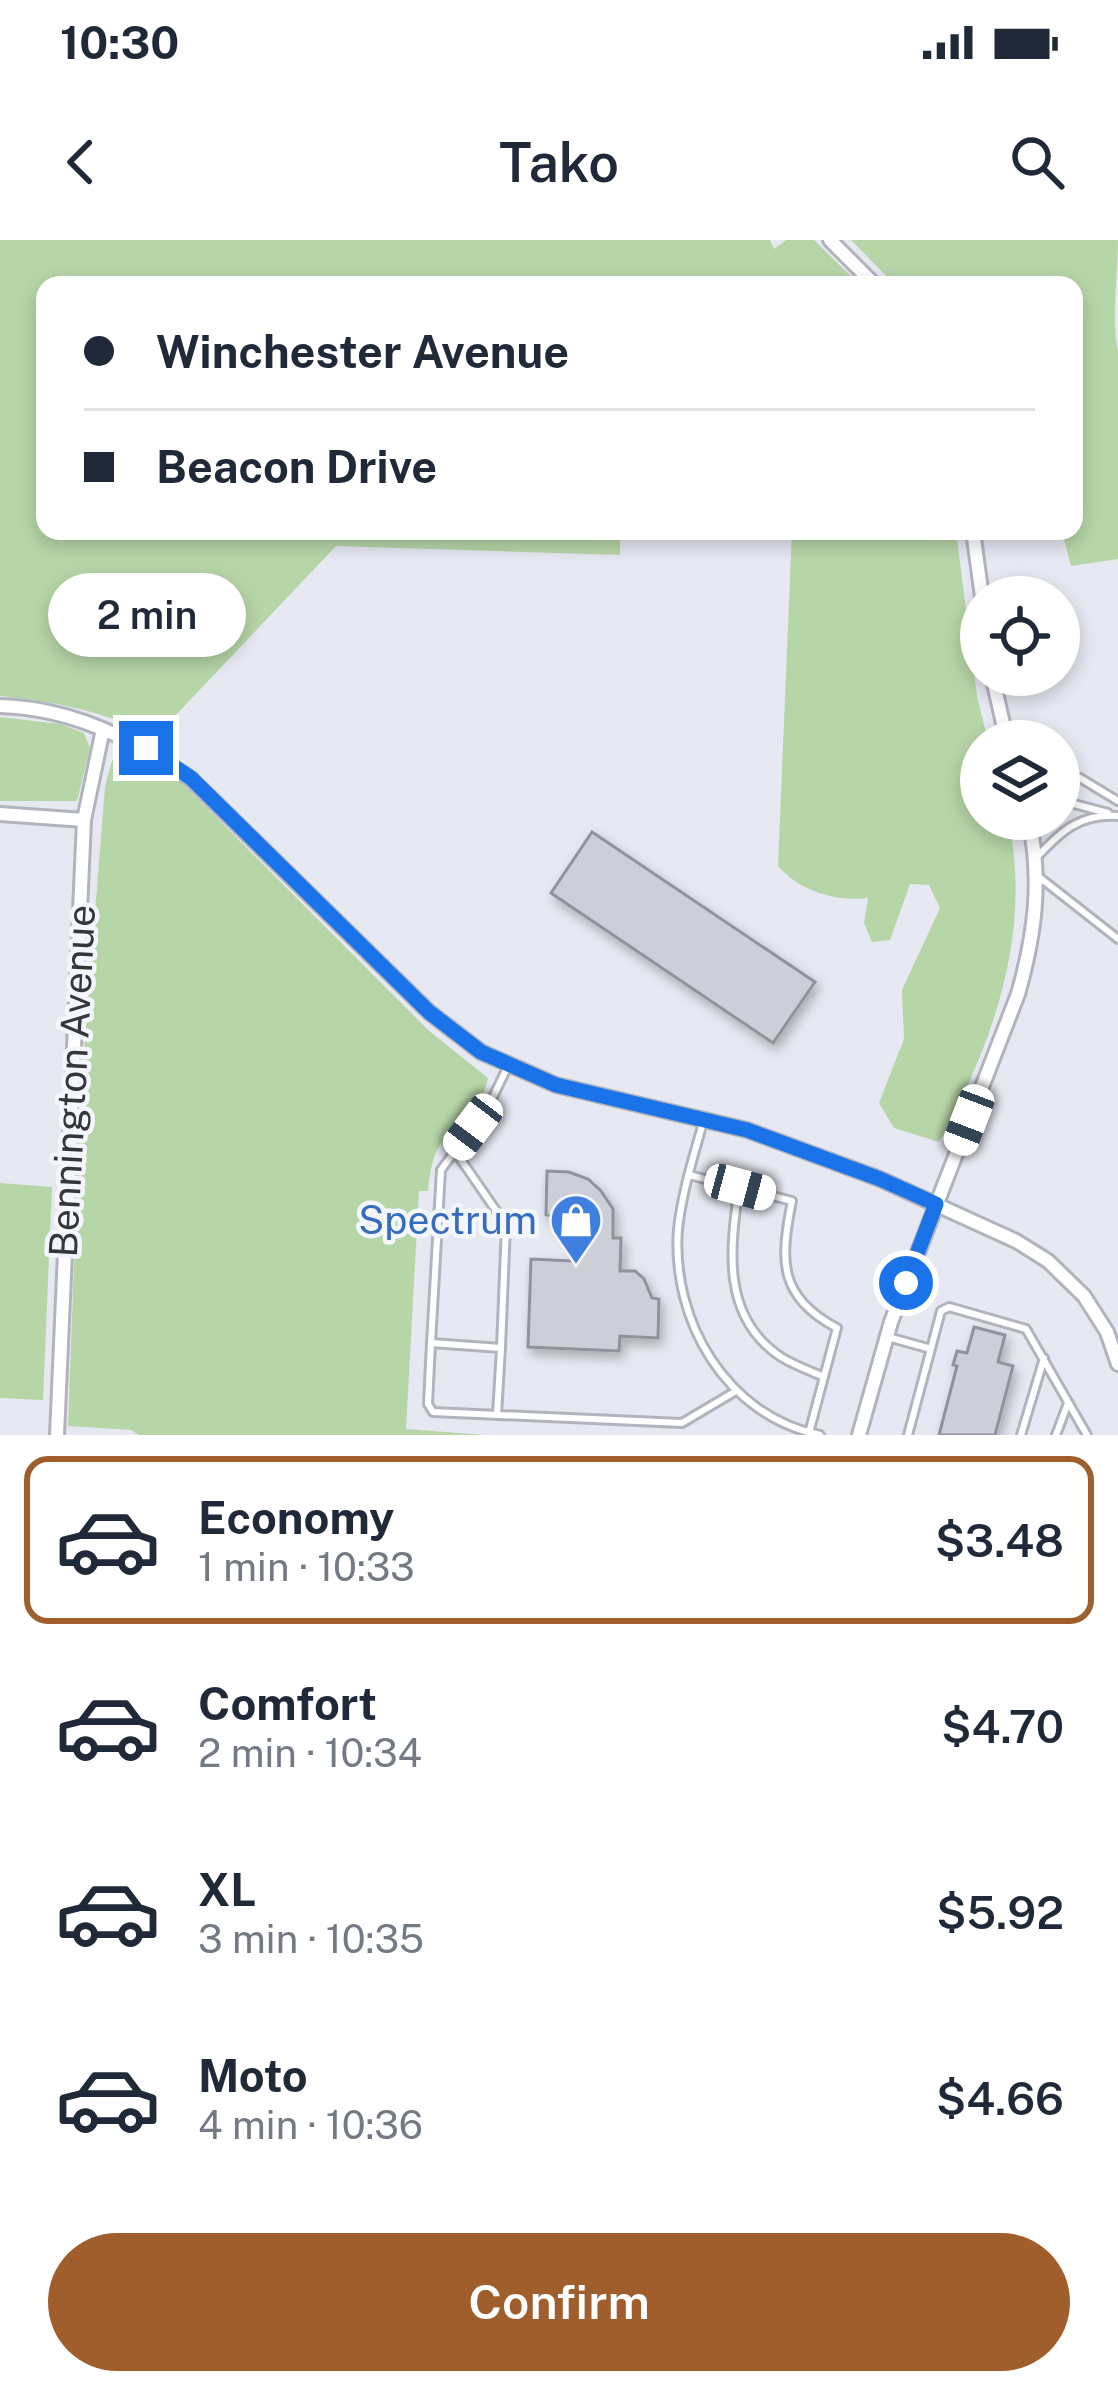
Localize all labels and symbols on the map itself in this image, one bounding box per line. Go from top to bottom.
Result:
callout: 2 min [47,574,245,658]
route end [119,721,173,775]
street label: Bennington Avenue [40,904,104,1258]
car [939,1080,999,1160]
car [437,1087,509,1167]
car [701,1160,779,1214]
shop icon: Spectrum [548,1192,604,1266]
place label: Spectrum [358,1197,537,1243]
route start [879,1256,933,1310]

